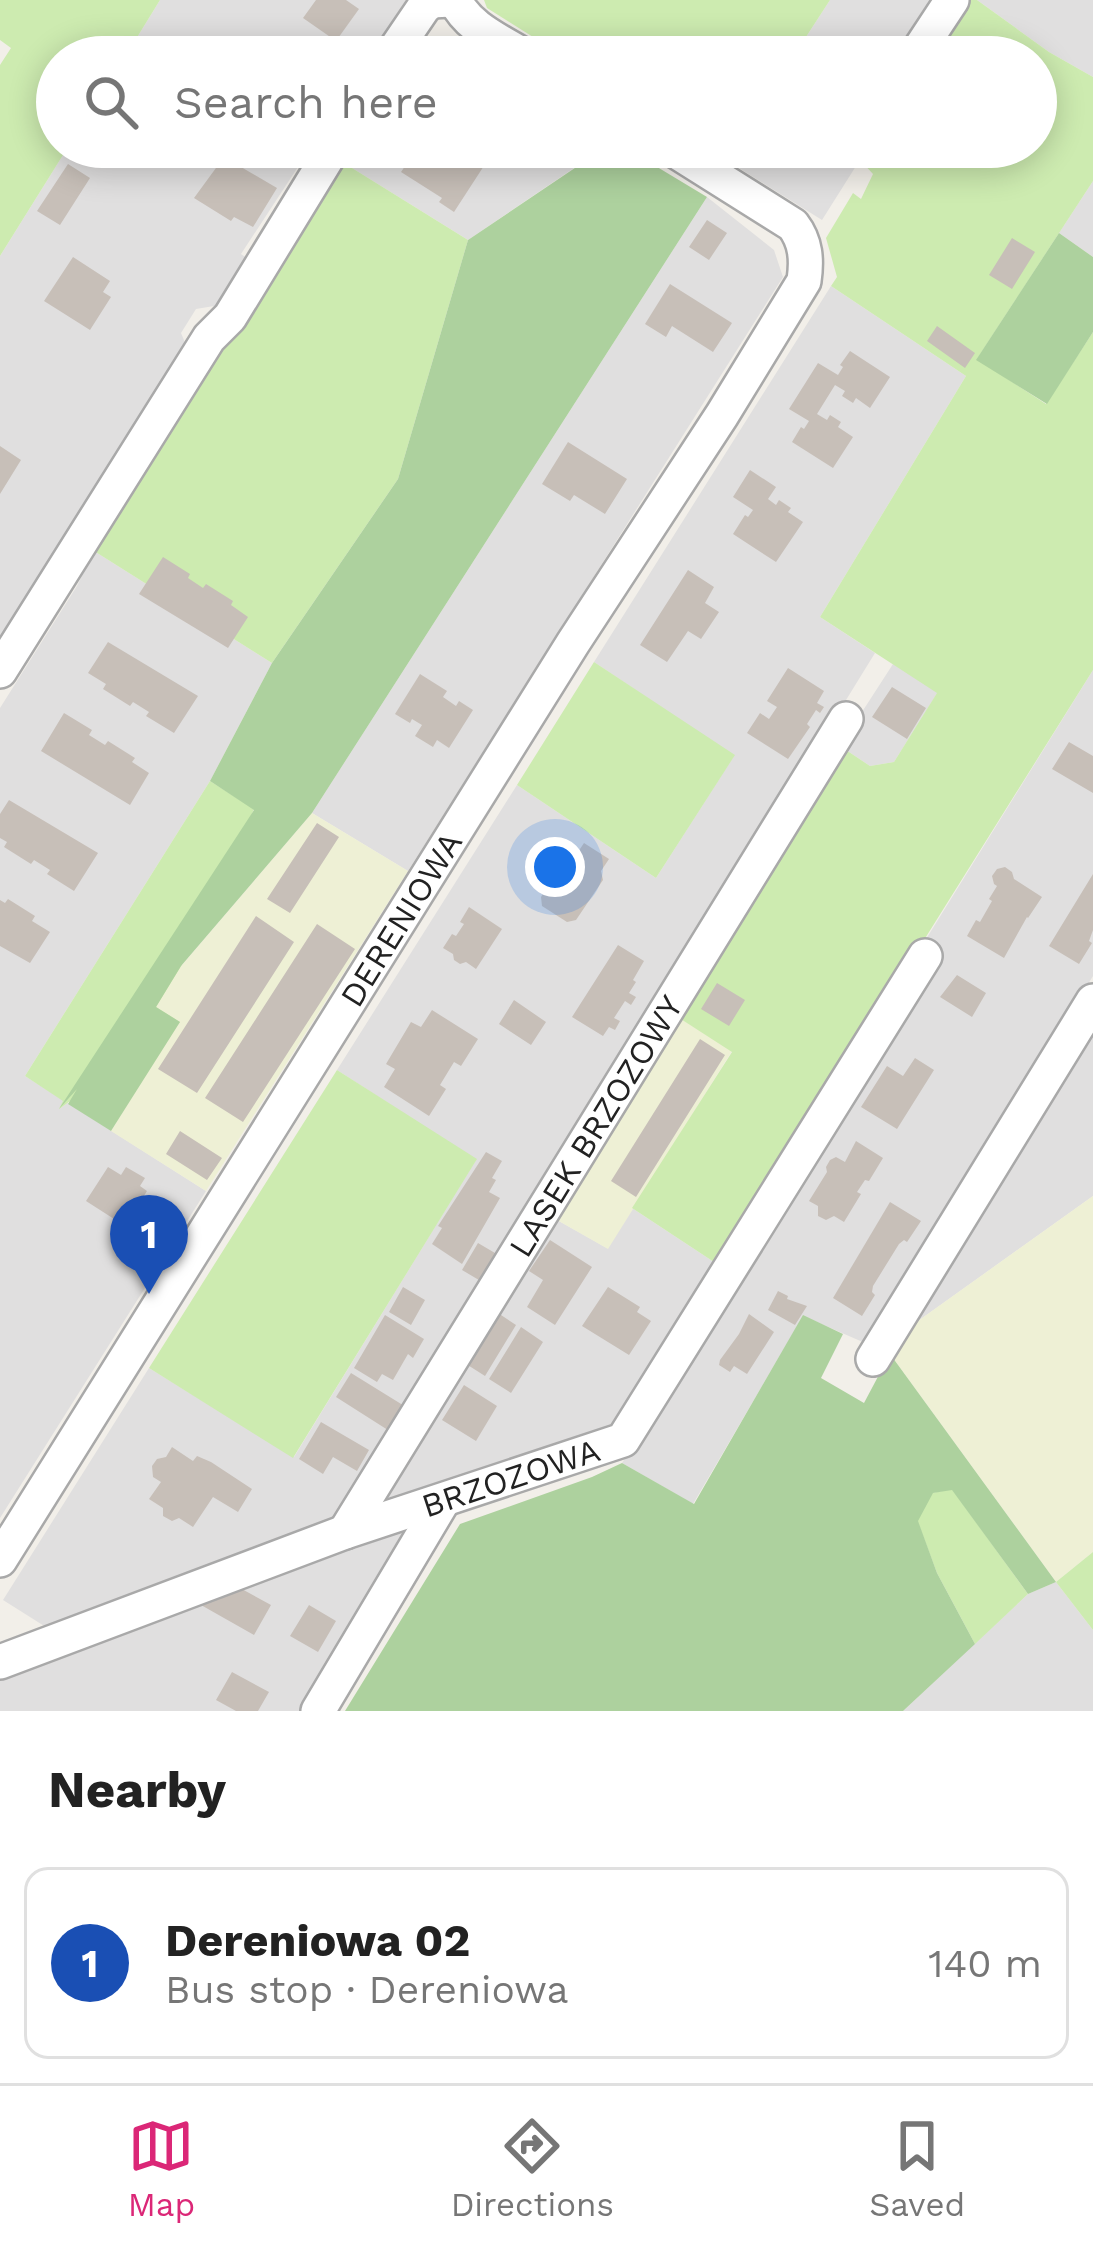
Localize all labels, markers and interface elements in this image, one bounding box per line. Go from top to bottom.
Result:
search box [36,36,1057,168]
icon: search [78,69,144,135]
text: Search here [174,76,438,129]
street label: DERENIOWA [331,824,470,1013]
your location [525,837,585,897]
street label: LASEK BRZOZOWY [500,988,690,1264]
pin: 1 [110,1195,188,1294]
street label: BRZOZOWA [416,1430,605,1525]
text: Nearby [48,1760,226,1819]
text: Dereniowa 02 [165,1914,470,1967]
text: 1 [82,1941,98,1986]
text: 140 m [928,1941,1042,1986]
text: Bus stop · Dereniowa [165,1967,569,2012]
tab: Map [128,2113,195,2224]
tab: Directions [451,2113,614,2224]
tab: Saved [869,2113,965,2224]

